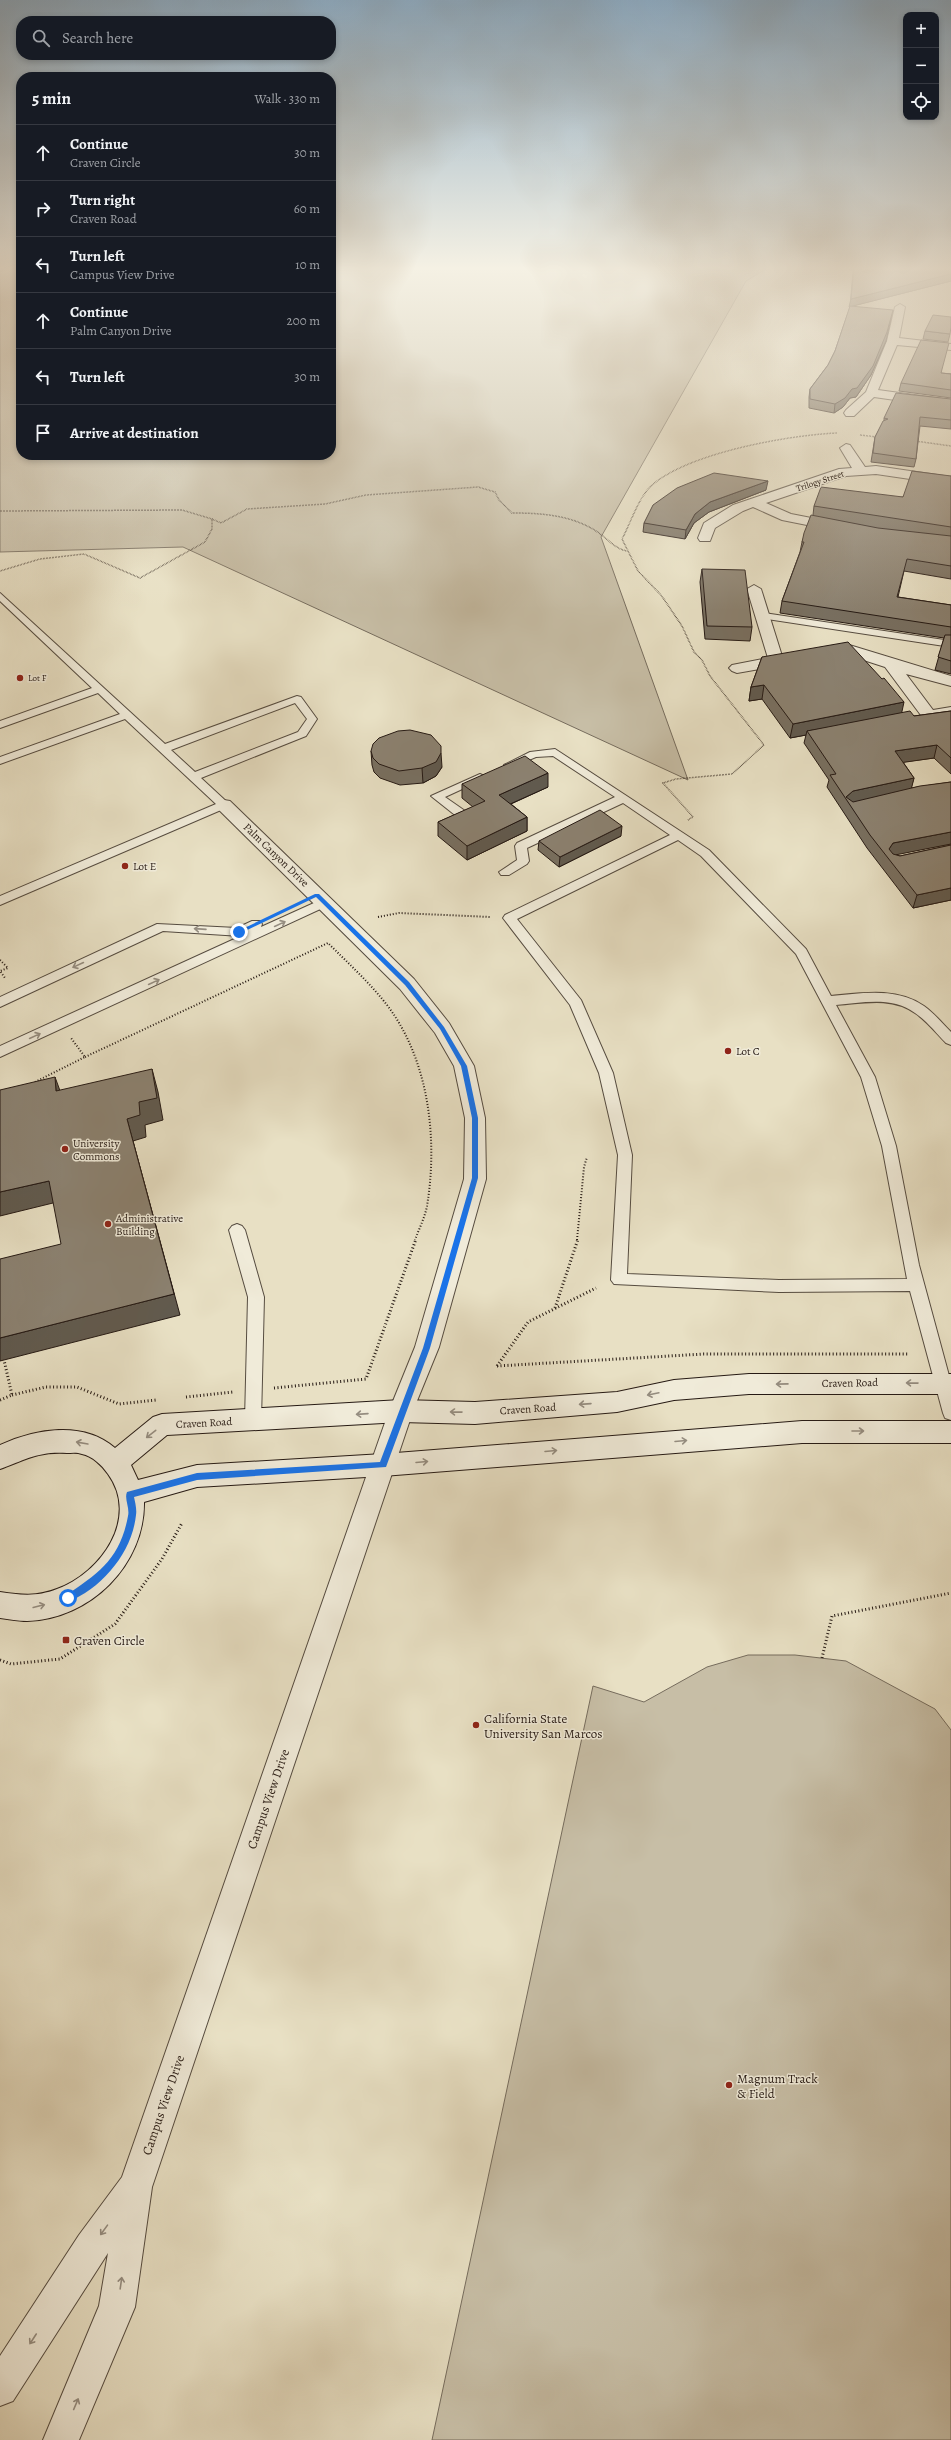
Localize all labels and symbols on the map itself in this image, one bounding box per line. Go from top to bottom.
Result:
street label: Trilogy Street [794,468,846,494]
place label: Lot F [28,672,47,684]
marker: Lot F [15,673,25,683]
street label: Palm Canyon Drive [240,820,312,890]
place label: Lot E [133,859,156,874]
marker: Lot E [120,861,130,871]
one-way arrow [273,920,285,927]
route end [230,923,248,941]
one-way arrow [194,926,207,933]
one-way arrow [73,962,85,969]
one-way arrow [147,978,159,985]
one-way arrow [29,1032,41,1039]
place label: Lot C [736,1044,760,1059]
marker: Lot C [723,1046,733,1056]
place label: University Commons [73,1136,119,1164]
marker: University Commons [60,1144,70,1154]
place label: Administrative Building [115,1211,183,1239]
marker: Administrative Building [103,1219,113,1229]
street label: Craven Road [822,1375,878,1391]
one-way arrow [906,1379,919,1387]
one-way arrow [776,1380,789,1388]
one-way arrow [647,1391,660,1399]
street label: Craven Road [499,1400,557,1418]
one-way arrow [579,1401,592,1408]
one-way arrow [450,1409,463,1416]
one-way arrow [356,1410,369,1418]
street label: Craven Road [175,1414,233,1432]
one-way arrow [851,1427,864,1435]
one-way arrow [146,1430,157,1438]
one-way arrow [674,1437,687,1444]
one-way arrow [76,1439,89,1447]
one-way arrow [544,1447,557,1455]
one-way arrow [415,1458,428,1465]
route start [59,1589,77,1607]
one-way arrow [32,1602,45,1609]
place label: Craven Circle [74,1632,145,1649]
marker: Craven Circle [61,1635,71,1645]
place label: California State University San Marcos [484,1710,603,1742]
marker: California State University San Marcos [471,1720,481,1730]
street label: Campus View Drive [243,1747,293,1851]
street label: Campus View Drive [138,2053,188,2157]
place label: Magnum Track & Field [737,2070,818,2102]
marker: Magnum Track & Field [724,2080,734,2090]
one-way arrow [99,2224,108,2235]
one-way arrow [117,2276,125,2289]
one-way arrow [28,2333,37,2344]
one-way arrow [73,2399,80,2411]

